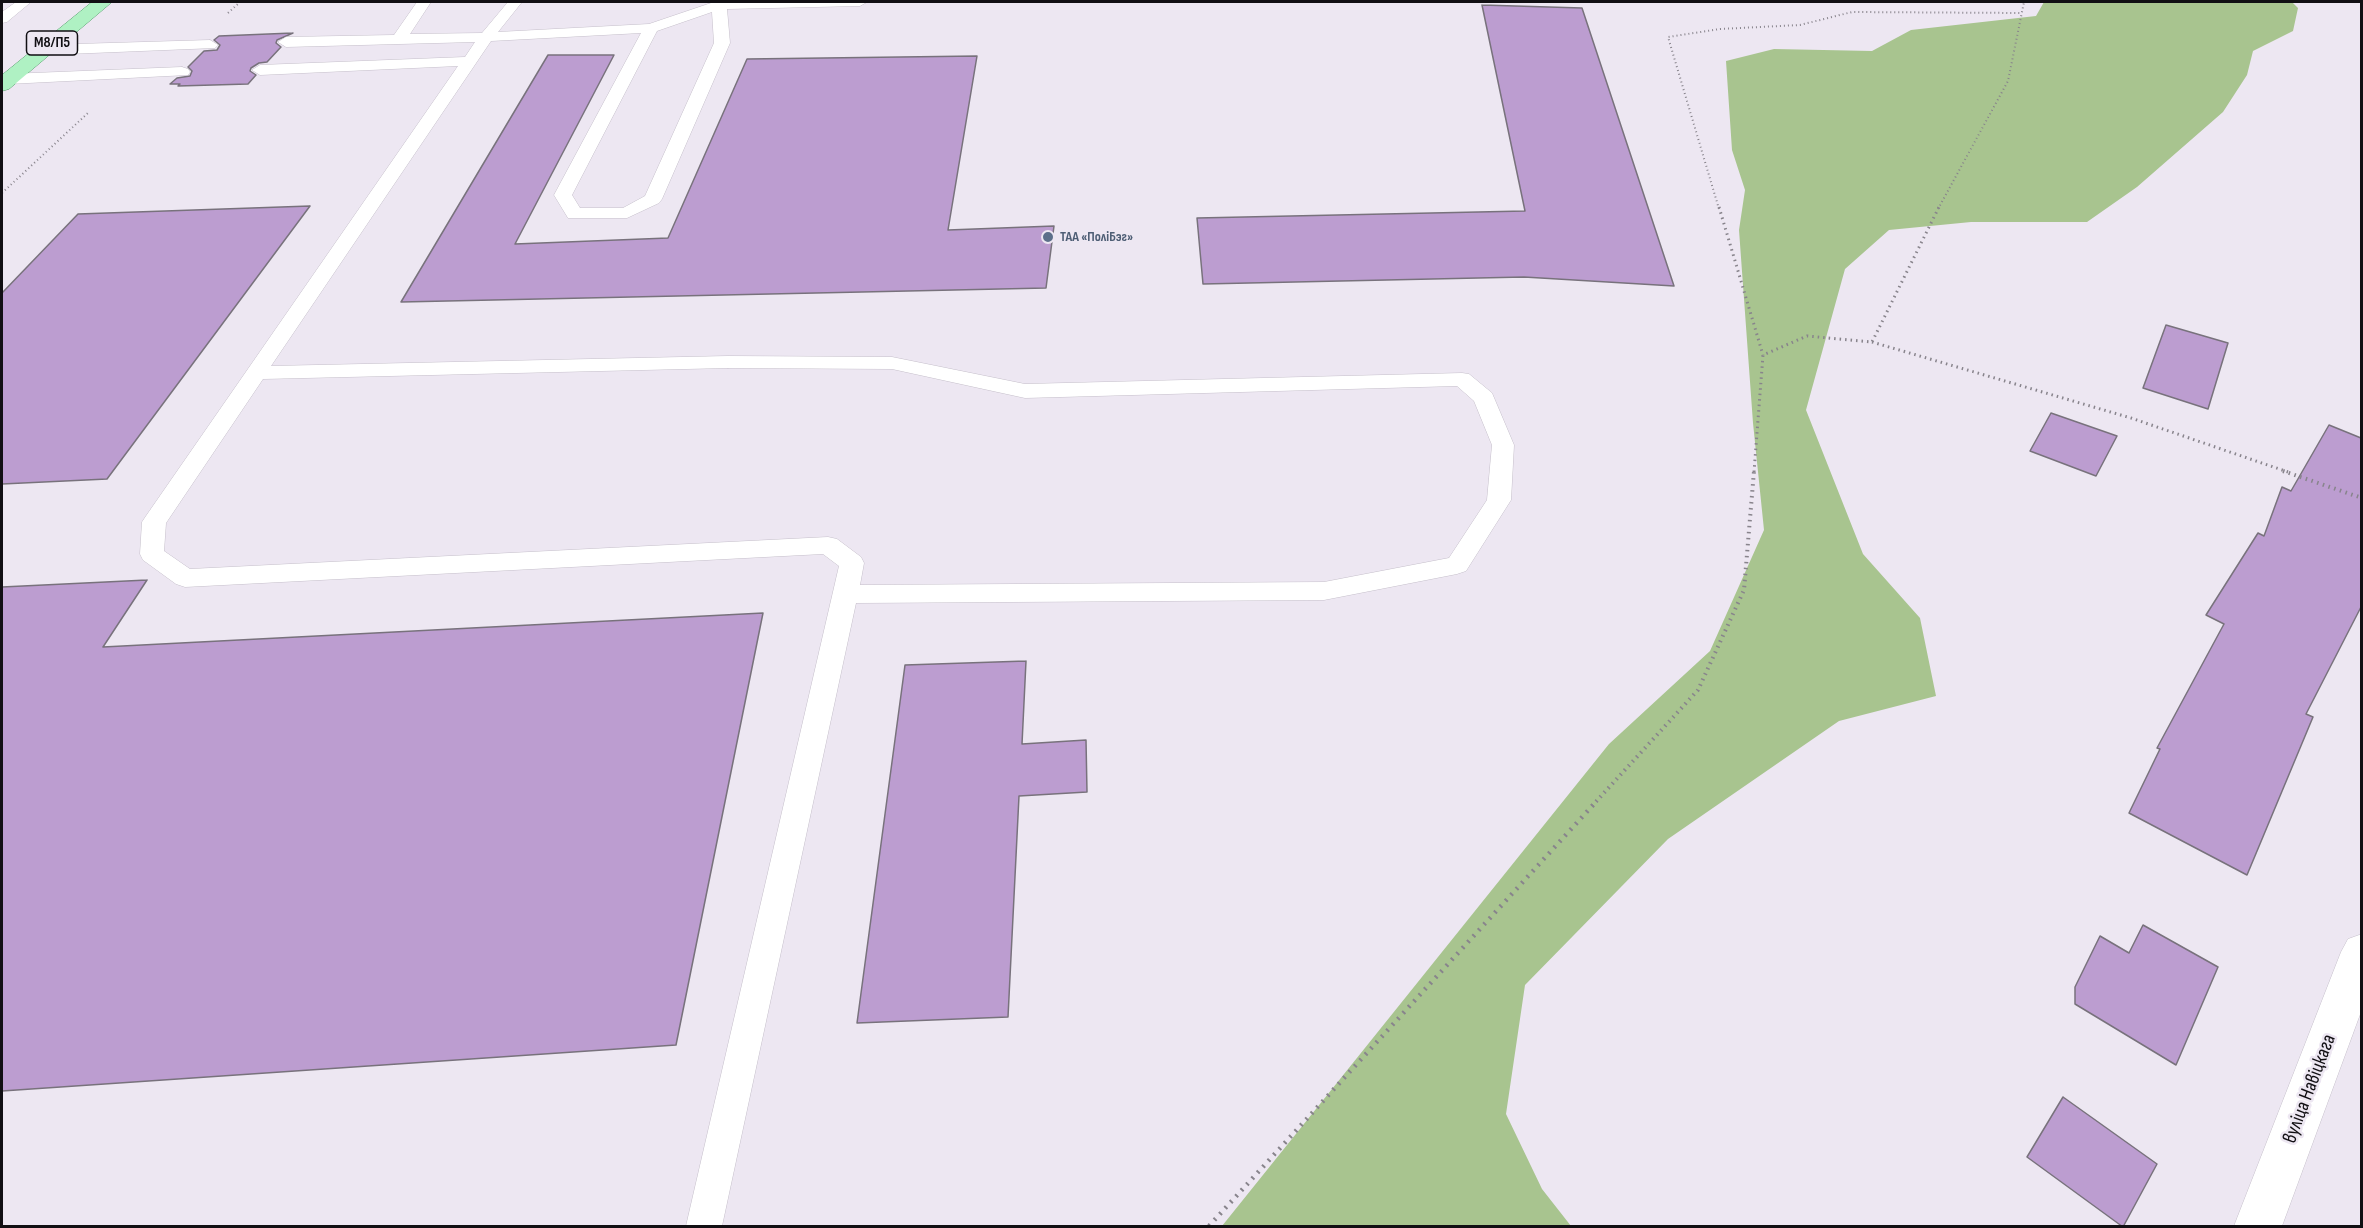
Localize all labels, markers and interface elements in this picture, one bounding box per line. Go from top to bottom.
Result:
road number: М8/П5 [26,31,78,55]
place label: ТАА «ПоліБэг» [1060,229,1133,245]
marker: ТАА «ПоліБэг» [1041,230,1055,244]
street label: вуліца Навіцкага [2278,1031,2342,1147]

